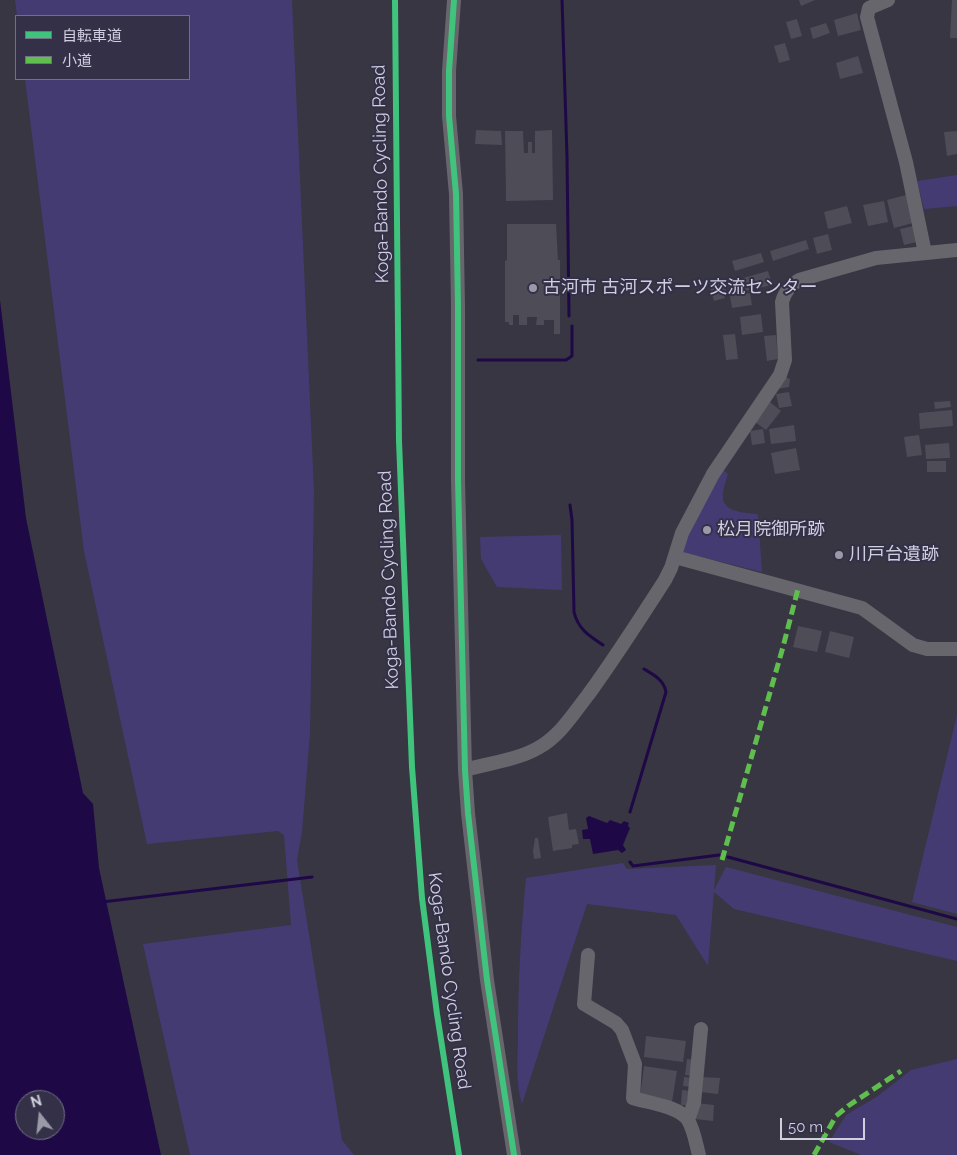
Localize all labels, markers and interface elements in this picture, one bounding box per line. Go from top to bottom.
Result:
legend [15,15,190,80]
text: 自転車道 [62,27,122,45]
text: 小道 [62,52,92,70]
street label: Koga-Bando Cycling Road [368,64,394,284]
place label: 古河市 古河スポーツ交流センター [543,277,818,299]
marker: 古河市 古河スポーツ交流センター [527,282,539,294]
street label: Koga-Bando Cycling Road [374,470,404,690]
place label: 松月院御所跡 [717,519,825,541]
marker: 松月院御所跡 [701,524,713,536]
place label: 川戸台遺跡 [849,544,939,566]
marker: 川戸台遺跡 [833,549,845,561]
street label: Koga-Bando Cycling Road [423,871,475,1091]
north arrow [15,1090,65,1140]
text: N [29,1092,43,1111]
scale bar [782,1108,867,1140]
text: 50 m [788,1118,823,1136]

